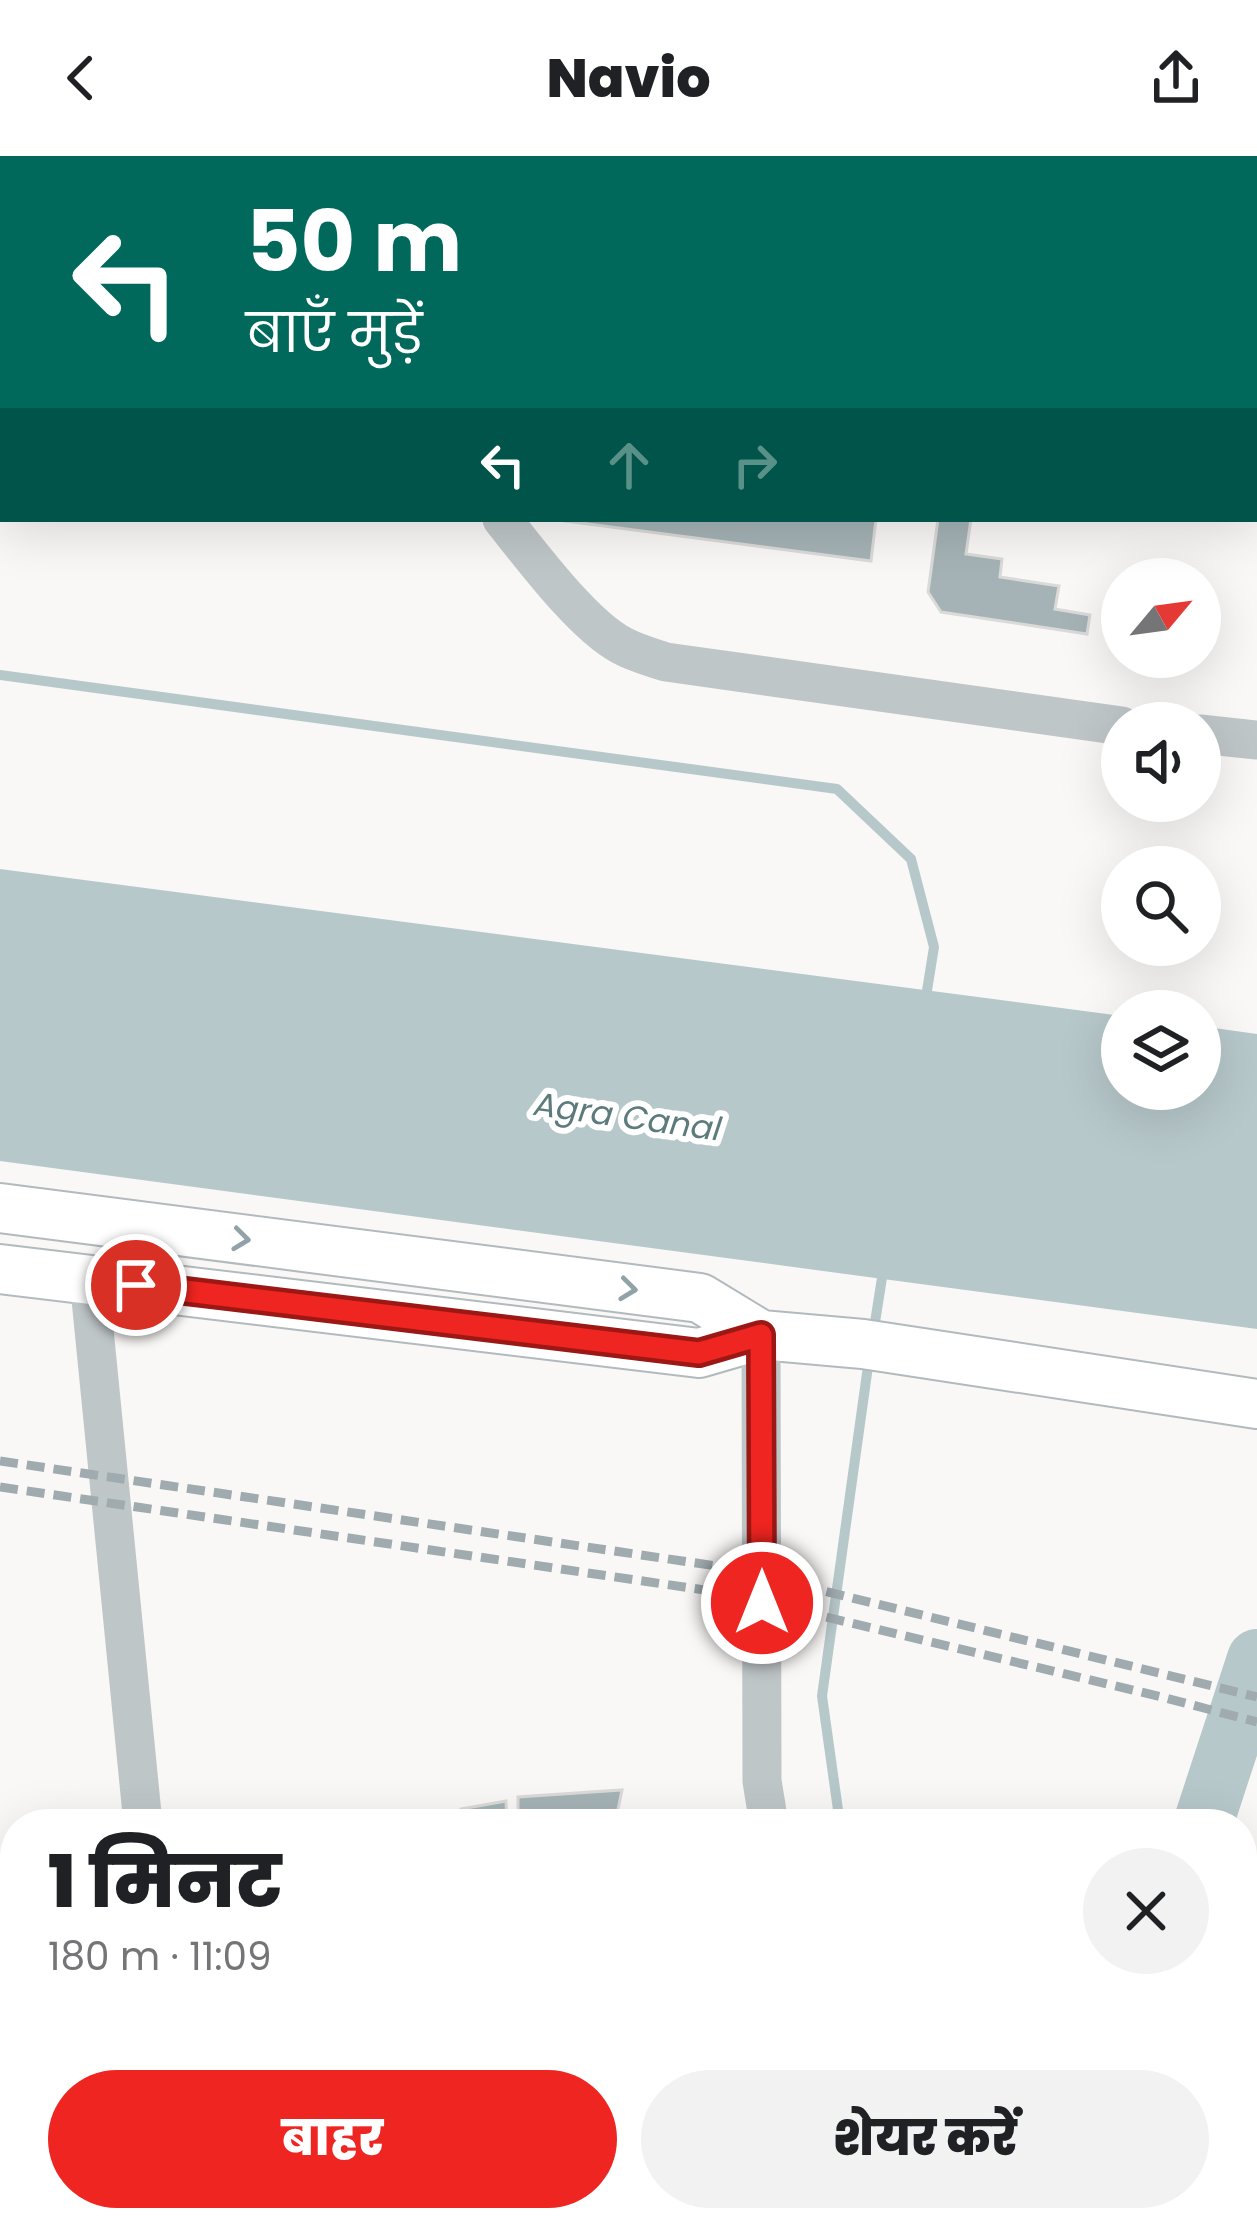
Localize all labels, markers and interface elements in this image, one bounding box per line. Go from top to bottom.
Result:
text: Navio [546,40,711,116]
icon: back [48,45,114,111]
icon: share [1143,45,1209,111]
text: 50 m [246,183,462,300]
icon: left [48,204,204,360]
text: बाएँ मुड़ें [246,295,422,371]
icon: left [470,432,536,498]
icon: ahead [596,432,662,498]
icon: right [722,432,788,498]
north arrow [1101,558,1221,678]
map controls [1101,558,1221,1110]
button: sound [1101,702,1221,822]
button: search [1101,846,1221,966]
button: layers [1101,990,1221,1110]
water label: Agra Canal [530,1080,725,1153]
one-way arrow [231,1225,251,1251]
pin [85,1234,187,1336]
icon: arrive [103,1252,169,1318]
one-way arrow [618,1275,638,1301]
position arrow [699,1540,825,1666]
text: 1 मिनट [48,1831,282,1932]
button: close [1083,1848,1209,1974]
text: 180 m · 11:09 [48,1929,272,1984]
button: बाहर [48,2070,617,2208]
button: शेयर करें [641,2070,1209,2208]

